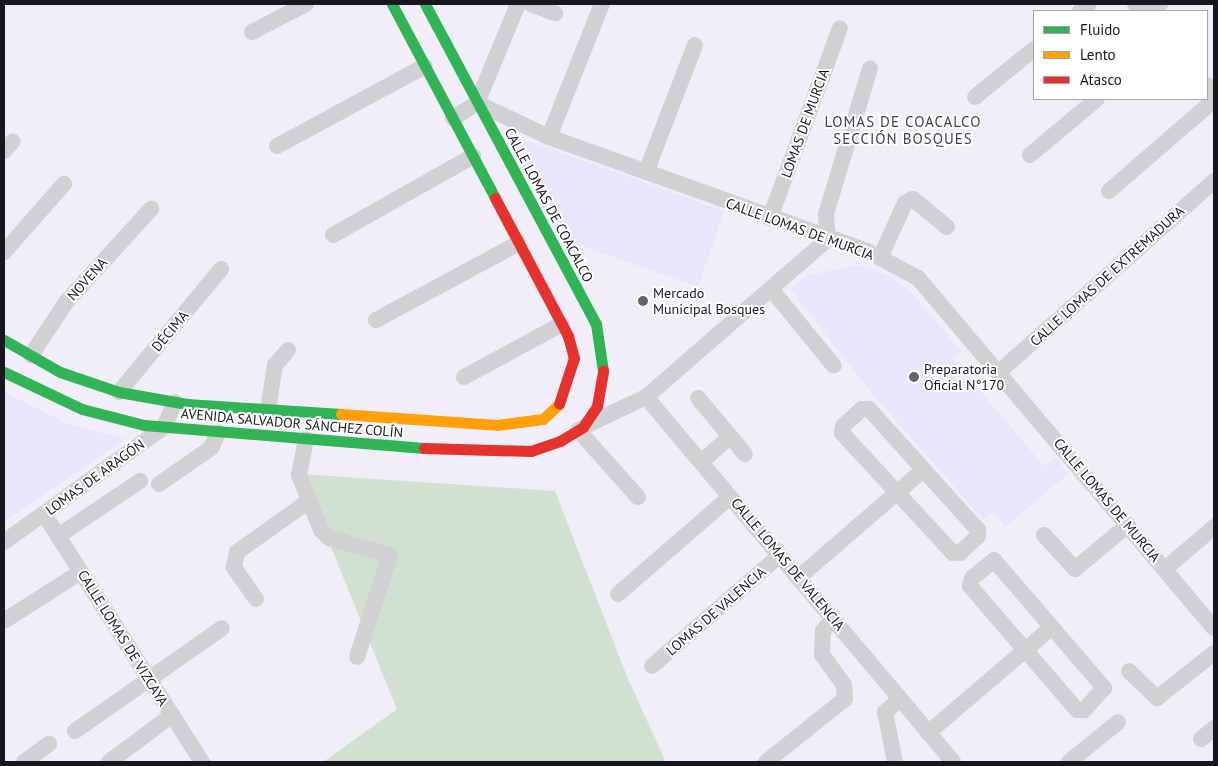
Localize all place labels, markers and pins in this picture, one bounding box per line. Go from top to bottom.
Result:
place label: Mercado Municipal Bosques [653,285,765,318]
marker: Mercado Municipal Bosques [637,295,649,307]
place label: Preparatoria Oficial N°170 [924,361,1004,394]
marker: Preparatoria Oficial N°170 [908,371,920,383]

